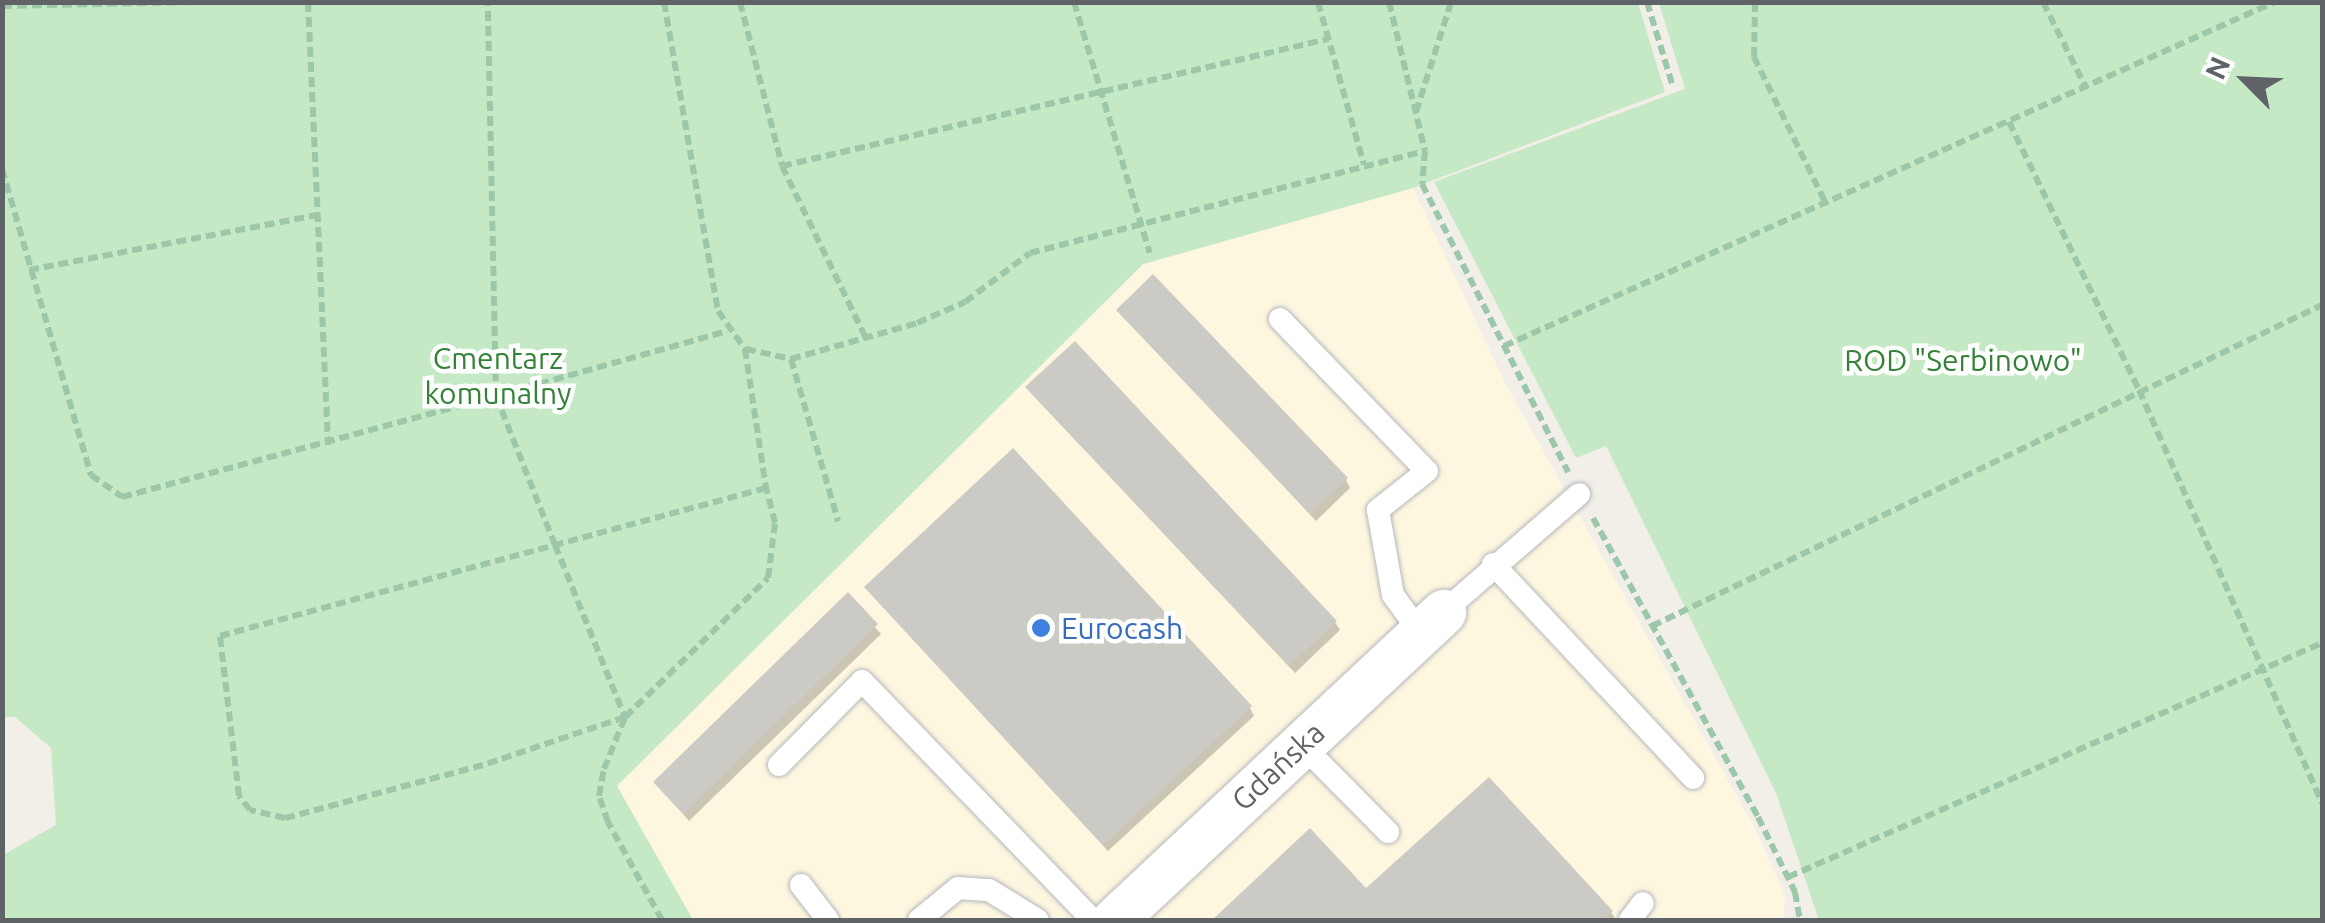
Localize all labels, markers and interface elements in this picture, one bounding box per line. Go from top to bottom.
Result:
north arrow [2195,30,2295,130]
text: N [2199,52,2236,83]
park label: Cmentarz komunalny [425,340,571,410]
park label: ROD "Serbinowo" [1844,342,2082,378]
place label: Eurocash [1061,610,1183,646]
marker: Eurocash [1030,617,1052,639]
street label: Gdańska [1224,714,1332,818]

